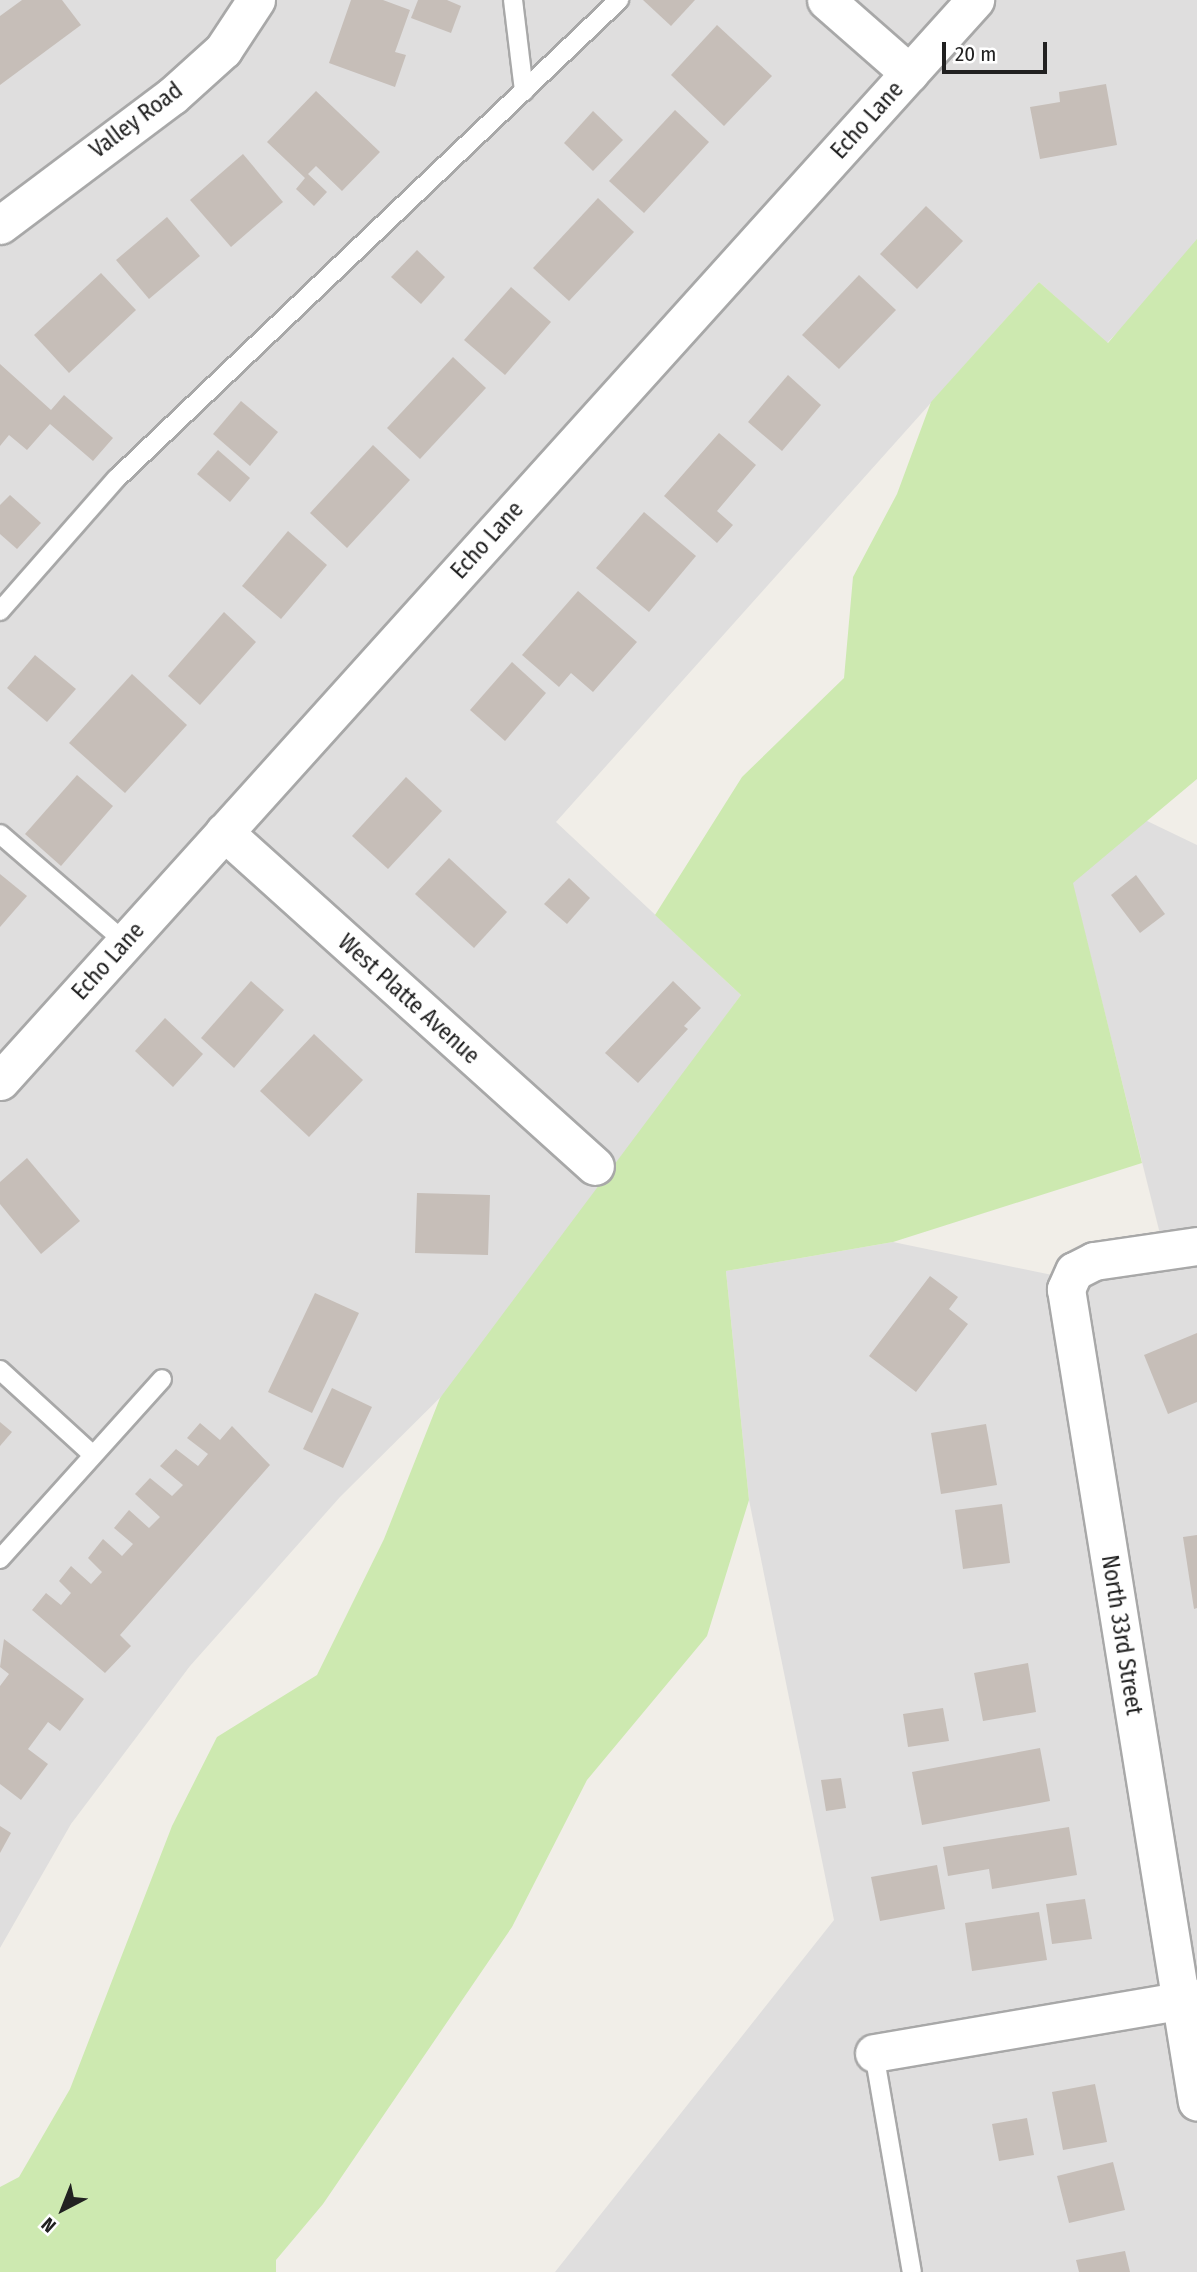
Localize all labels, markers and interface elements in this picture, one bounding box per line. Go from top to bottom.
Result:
scale bar [945,28,1050,72]
text: 20 m [955,41,996,67]
street label: Valley Road [84,76,188,164]
street label: Echo Lane [825,76,909,164]
street label: Echo Lane [445,496,529,584]
street label: Echo Lane [66,917,150,1005]
street label: West Platte Avenue [333,928,485,1070]
street label: North 33rd Street [1096,1553,1148,1717]
north arrow [28,2174,98,2244]
text: N [37,2213,61,2237]

